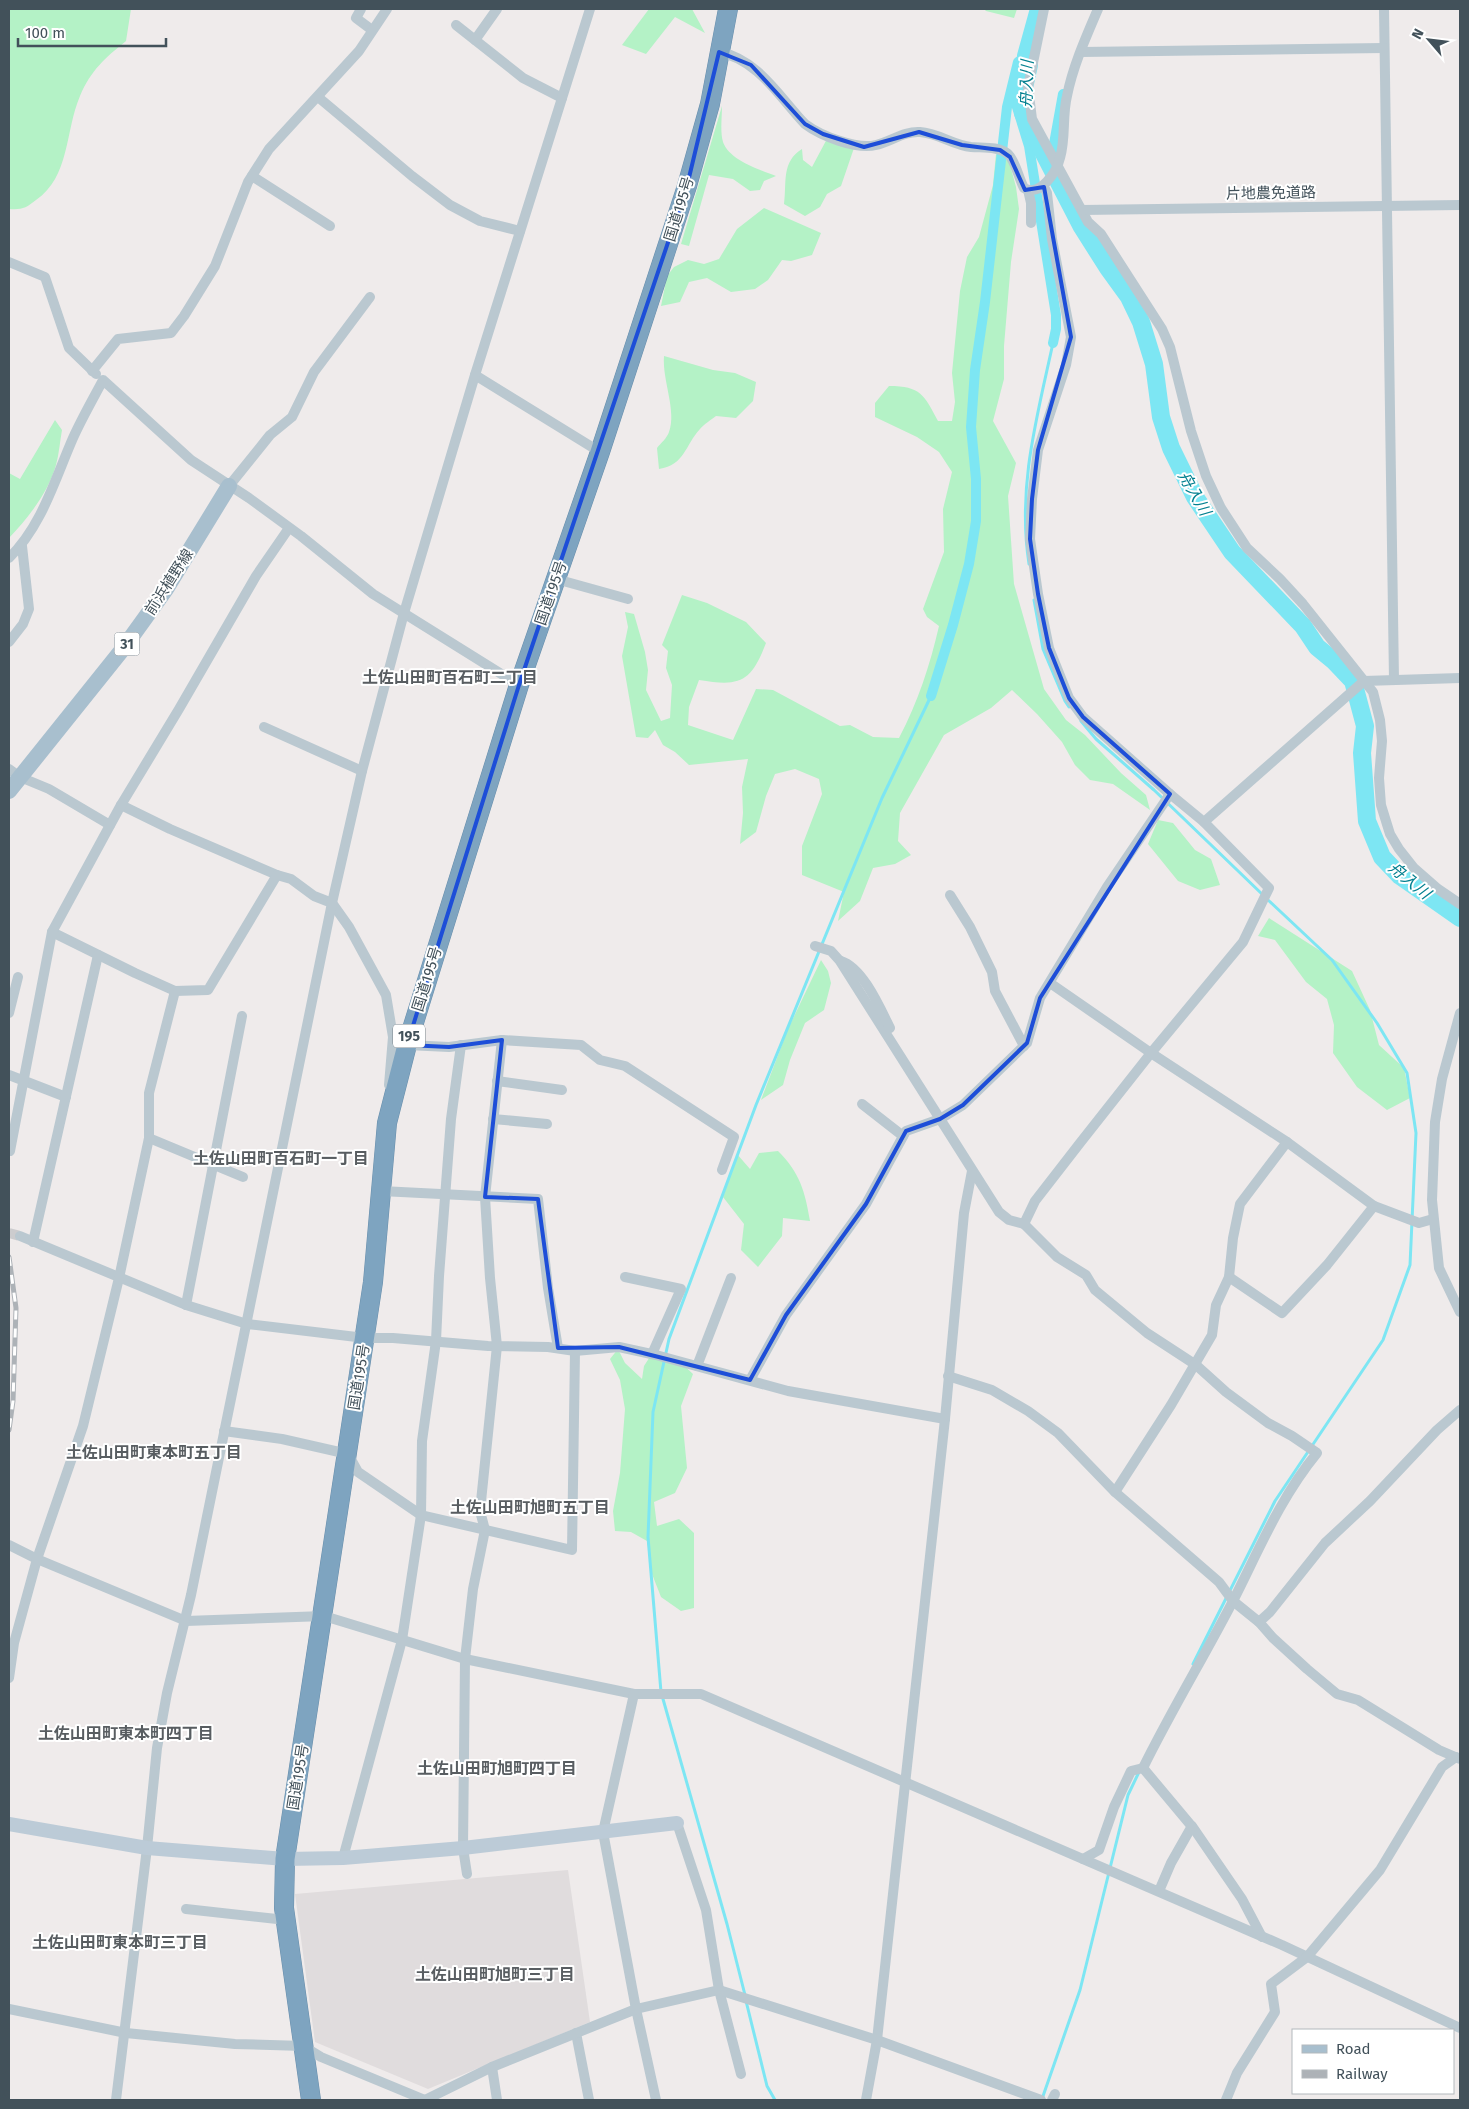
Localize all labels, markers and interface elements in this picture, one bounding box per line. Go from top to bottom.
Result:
scale bar [18,15,165,47]
north arrow [1404,15,1454,65]
text: 100 m [25,24,65,42]
text: N [1408,26,1428,42]
water label: 舟入川 [1016,58,1037,108]
street label: 国道195号 [661,174,697,244]
street label: 片地農免道路 [1226,183,1316,203]
water label: 舟入川 [1174,468,1216,521]
street label: 前浜植野線 [141,546,197,618]
street label: 国道195号 [532,558,570,628]
road number: 31 [114,633,140,656]
district label: 土佐山田町百石町二丁目 [362,668,538,687]
water label: 舟入川 [1385,858,1436,904]
street label: 国道195号 [409,944,445,1014]
road number: 195 [393,1024,425,1048]
district label: 土佐山田町百石町一丁目 [193,1149,369,1168]
street label: 国道195号 [345,1343,373,1411]
district label: 土佐山田町東本町五丁目 [66,1443,242,1462]
district label: 土佐山田町旭町五丁目 [450,1498,610,1517]
district label: 土佐山田町東本町四丁目 [38,1724,214,1743]
street label: 国道195号 [284,1743,312,1811]
district label: 土佐山田町旭町四丁目 [417,1759,577,1778]
district label: 土佐山田町東本町三丁目 [32,1933,208,1952]
district label: 土佐山田町旭町三丁目 [415,1965,575,1984]
legend [1292,2029,1454,2094]
text: Road [1336,2040,1371,2058]
text: Railway [1336,2065,1388,2083]

